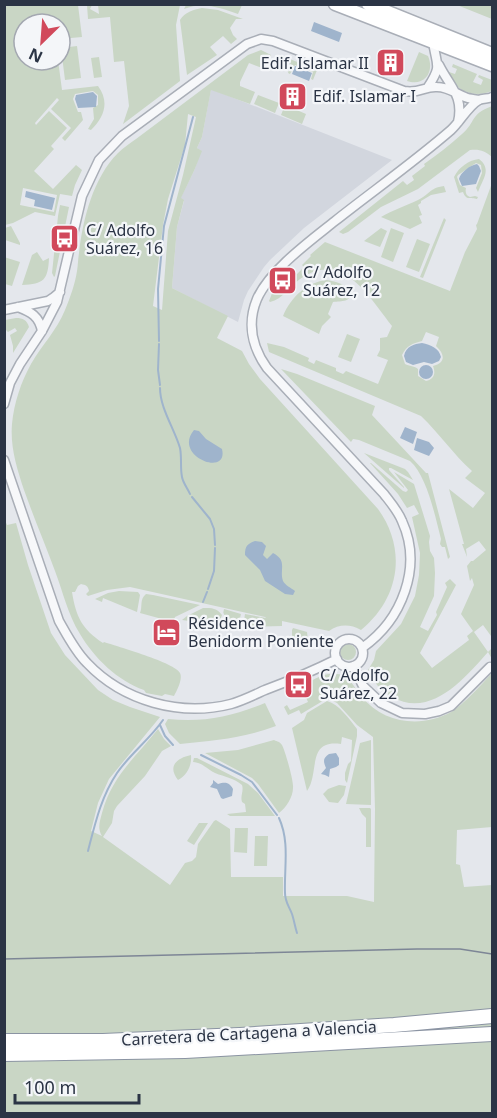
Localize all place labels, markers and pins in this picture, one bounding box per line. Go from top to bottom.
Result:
building icon: Edif. Islamar II [374,47,406,79]
place label: Edif. Islamar II [261,52,369,74]
building icon: Edif. Islamar I [276,80,308,112]
place label: Edif. Islamar I [313,85,416,107]
place label: C/ Adolfo Suárez, 16 [86,219,163,259]
bus stop icon: C/ Adolfo Suárez, 16 [49,223,81,255]
place label: C/ Adolfo Suárez, 12 [303,261,380,301]
bus stop icon: C/ Adolfo Suárez, 12 [266,265,298,297]
place label: Résidence Benidorm Poniente [188,612,334,652]
hotel icon: Résidence Benidorm Poniente [151,616,183,648]
place label: C/ Adolfo Suárez, 22 [320,664,397,704]
bus stop icon: C/ Adolfo Suárez, 22 [283,668,315,700]

